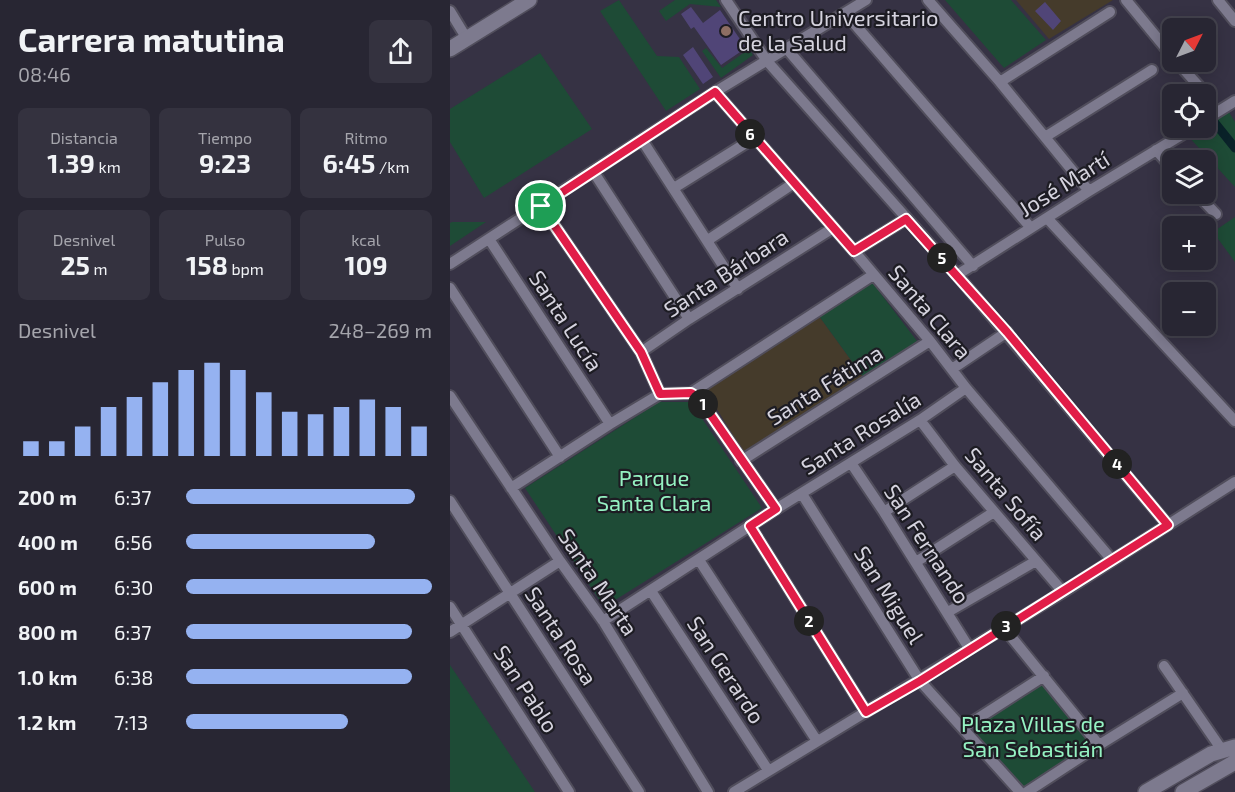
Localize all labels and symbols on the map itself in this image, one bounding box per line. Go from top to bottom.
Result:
place label: Centro Universitario de la Salud [738,4,938,55]
north arrow [1162,18,1216,72]
marker: Centro Universitario de la Salud [719,24,733,38]
pin: 6 [735,119,765,149]
street label: José Martí [1013,144,1115,221]
pin [515,180,566,231]
street label: Santa Bárbara [659,222,792,322]
pin: 5 [927,243,957,273]
street label: Santa Clara [884,259,978,364]
street label: Santa Lucía [525,265,609,376]
street label: Santa Fátima [762,338,887,430]
street label: Santa Rosalía [796,385,925,479]
pin: 1 [688,389,718,419]
street label: Santa Sofía [960,442,1053,545]
pin: 4 [1102,449,1132,479]
park label: Parque Santa Clara [597,464,711,515]
street label: San Fernando [880,479,976,608]
street label: Santa Marta [554,523,644,640]
street label: San Miguel [850,541,930,648]
street label: Santa Rosa [520,581,603,689]
pin: 2 [794,606,824,636]
street label: San Gerardo [683,611,771,728]
pin: 3 [991,611,1021,641]
street label: San Pablo [489,640,565,737]
park label: Plaza Villas de San Sebastián [961,710,1105,761]

